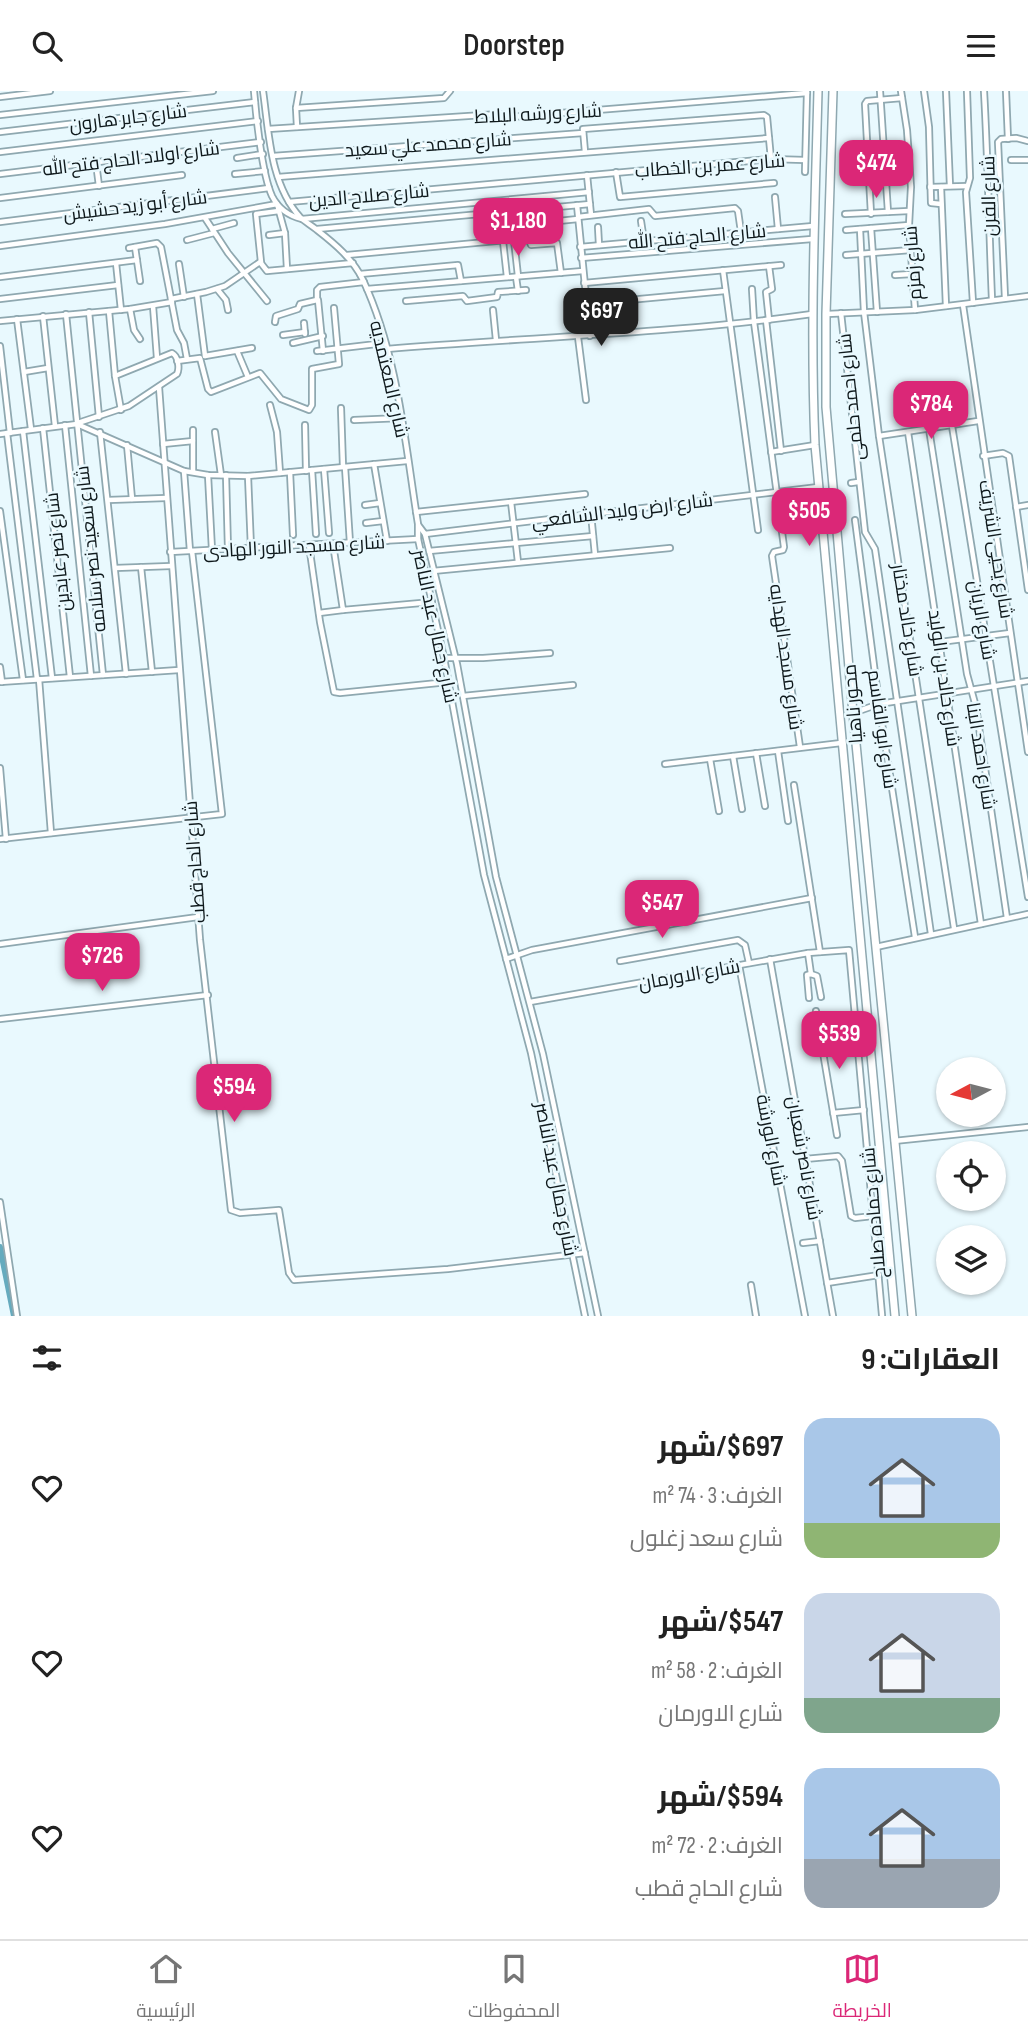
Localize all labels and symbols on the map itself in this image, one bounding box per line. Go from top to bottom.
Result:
street label: شارع جابر هارون [68,100,189,138]
street label: شارع ورشه البلاط [474,100,603,130]
street label: شارع محمد علي سعيد [344,128,512,165]
street label: شارع اولاد الحاج فتح الله [41,135,221,183]
pin: $474 [835,141,917,200]
street label: شارع عمر بن الخطاب [634,150,786,184]
street label: شارع الفرن [977,155,1003,236]
street label: شارع صلاح الدين [308,180,431,214]
street label: شارع أبو زيد حشيش [62,185,209,228]
pin: $1,180 [461,199,575,258]
street label: شارع الحاج فتح الله [627,218,767,256]
street label: شارع زمزم [899,225,929,301]
pin: $697 [560,289,642,348]
street label: شارع المعتمديه [363,318,413,440]
street label: شارع احمد حلمى [833,332,871,461]
pin: $784 [890,381,972,441]
street label: شارع سعيد نصر سلامه [71,464,113,633]
street label: شارع يحيى الشريف [972,478,1018,621]
street label: شارع ارض وليد الشافعي [530,489,714,536]
pin: $505 [768,489,850,548]
street label: شارع نصر عابدين [41,491,77,613]
street label: شارع مسجد النور الهادى [202,531,386,565]
street label: شارع جمال عبد الناصر [406,546,462,706]
street label: شارع خالد مختار [885,561,927,679]
street label: شارع الريان [962,579,1000,662]
street label: شارع مسجد الهدايه [763,583,807,732]
street label: شارع خالد بن الوليد [922,608,965,748]
street label: محور ناهيا [839,663,868,745]
street label: شارع ابو القاسم [861,668,901,791]
street label: شارع احمد البنا [960,701,1000,812]
street label: شارع الحاج قطب [180,800,212,924]
pin: $547 [621,881,703,940]
pin: $726 [61,933,143,993]
street label: شارع الاورمان [637,955,742,997]
pin: $539 [798,1011,880,1071]
north arrow [936,1057,1006,1127]
pin: $594 [193,1065,275,1124]
street label: شارع الورشة [749,1093,791,1188]
street label: شارع ناصر شعبان [780,1094,826,1222]
street label: شارع جمال عبد الناصر [528,1099,582,1259]
street label: شارع حماده صلاح [857,1146,893,1279]

